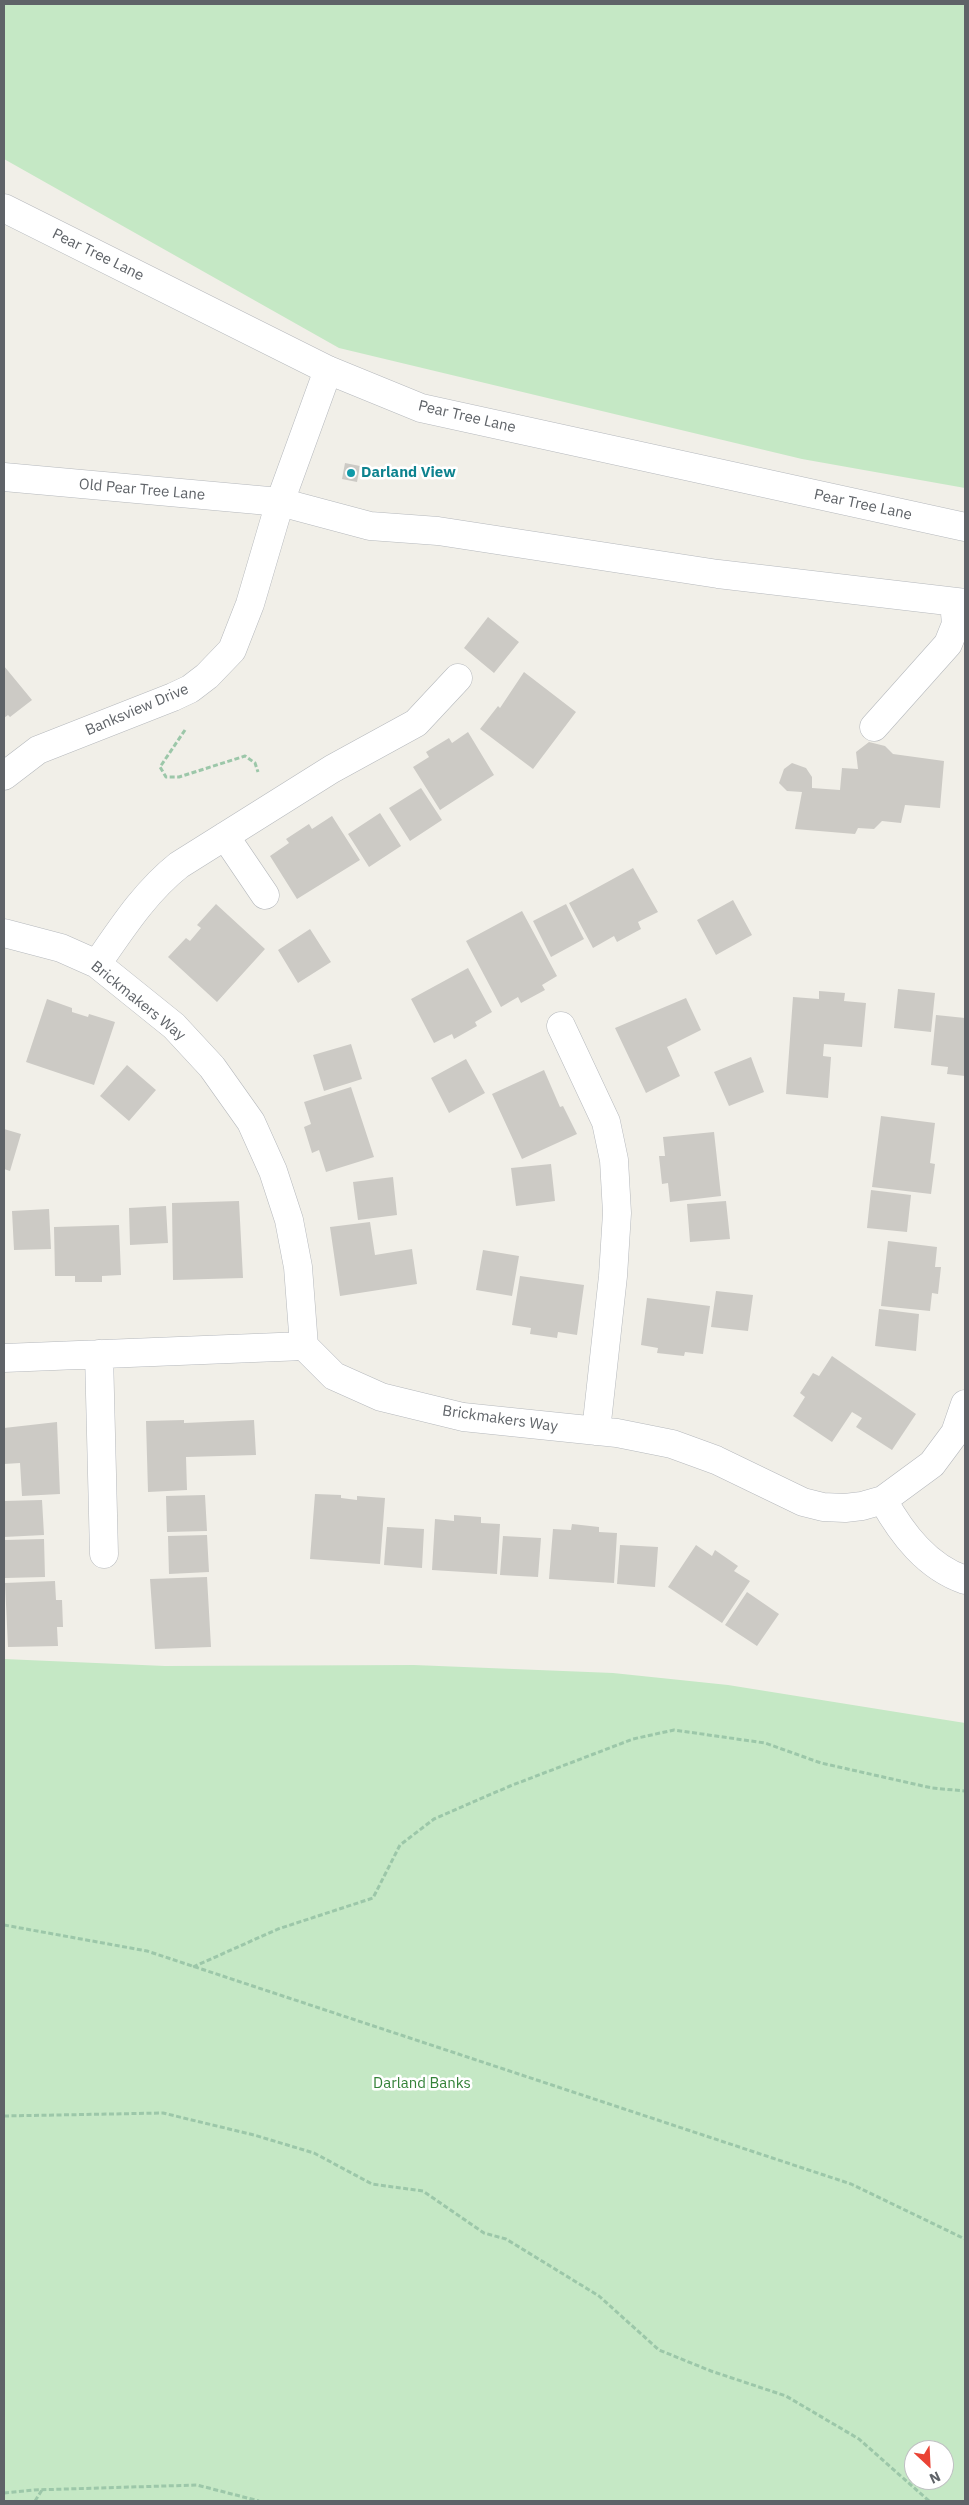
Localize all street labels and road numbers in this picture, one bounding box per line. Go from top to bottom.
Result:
street label: Pear Tree Lane [49,225,147,285]
street label: Pear Tree Lane [416,397,518,437]
street label: Old Pear Tree Lane [78,476,206,504]
street label: Pear Tree Lane [812,486,914,524]
street label: Banksview Drive [83,680,191,740]
street label: Brickmakers Way [87,957,189,1045]
street label: Brickmakers Way [441,1402,559,1436]

